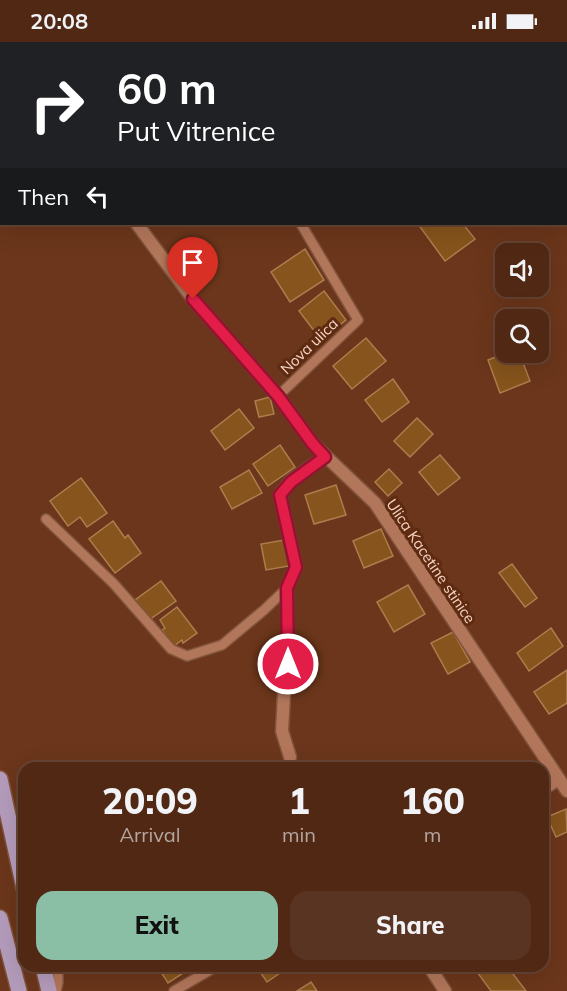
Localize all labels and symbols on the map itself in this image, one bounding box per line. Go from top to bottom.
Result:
pin [167,237,218,299]
street label: Nova ulica [276,314,342,378]
street label: Ulica Kacetine stinice [382,495,480,627]
position arrow [256,632,320,696]

